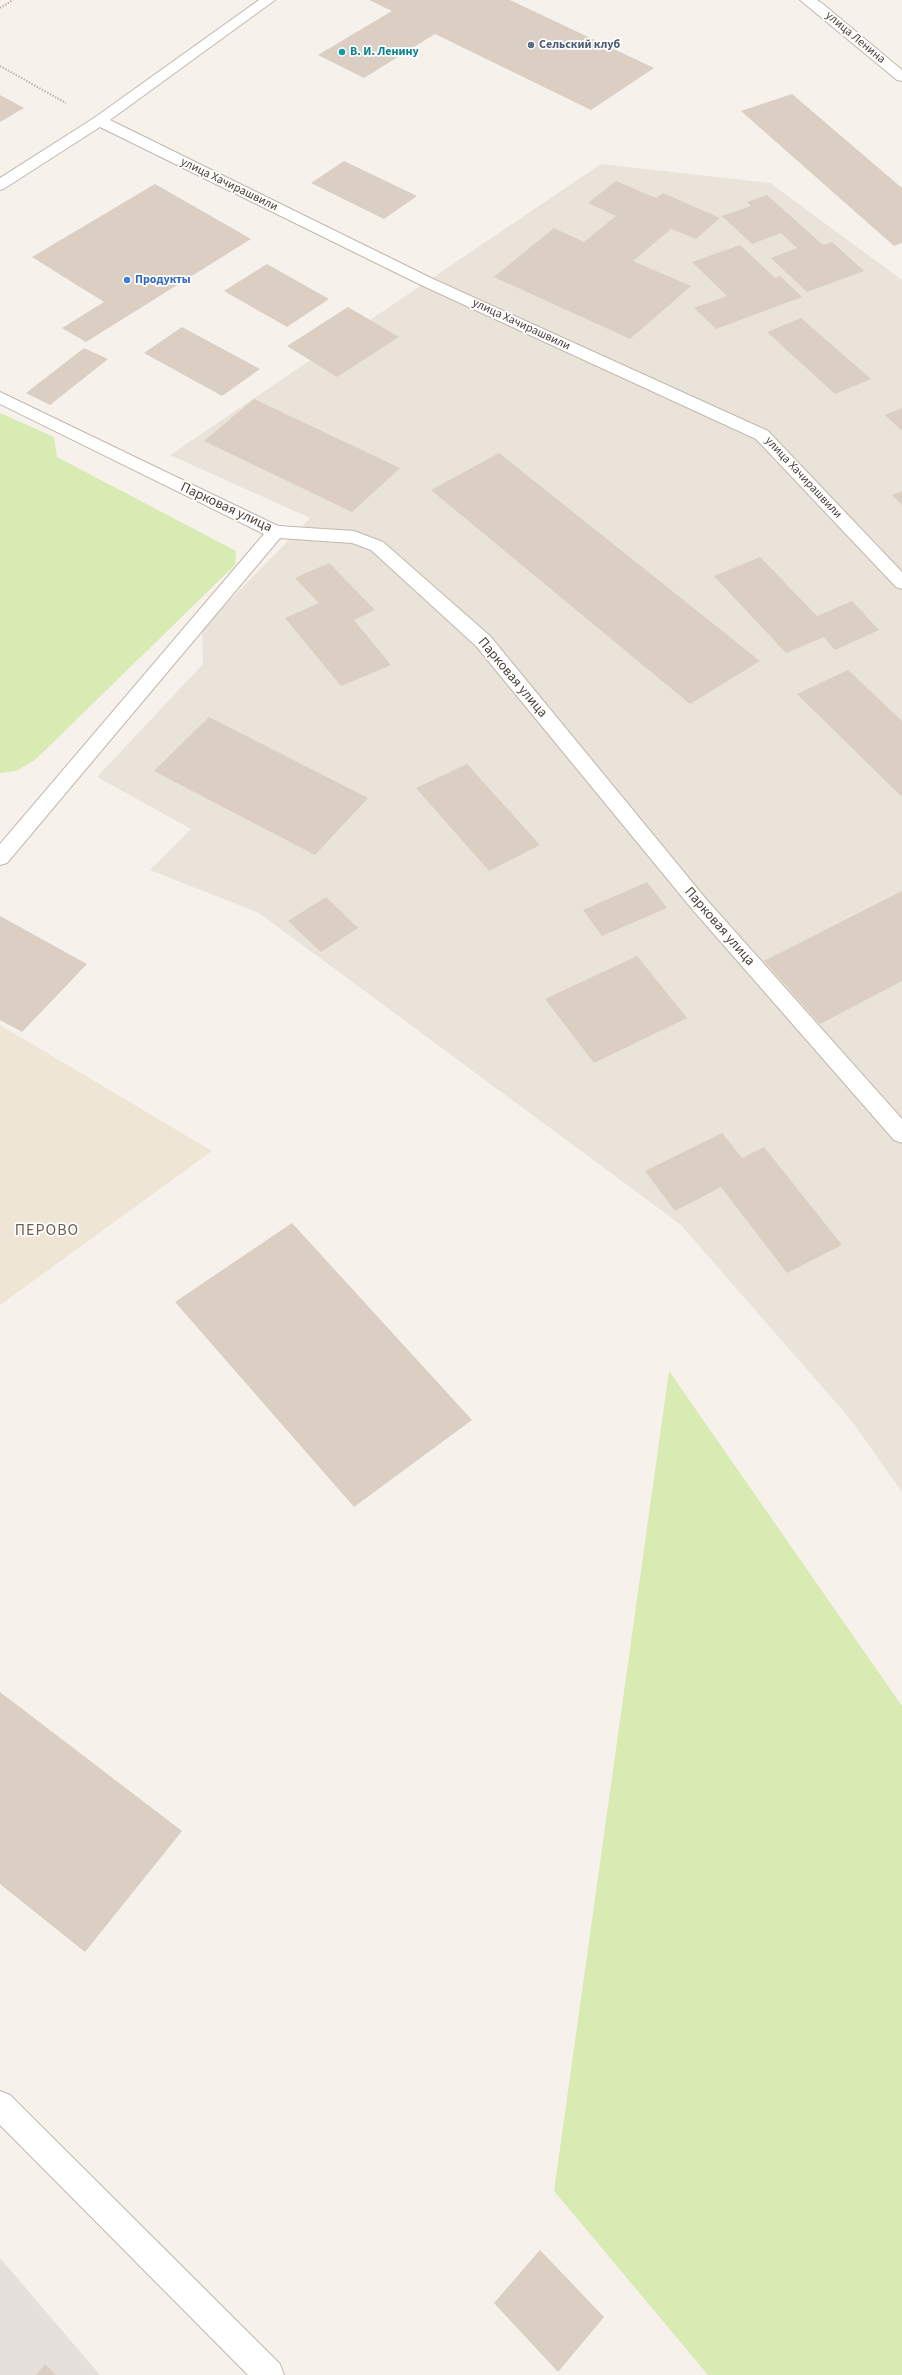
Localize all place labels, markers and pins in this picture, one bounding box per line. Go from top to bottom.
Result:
place label: Сельский клуб [539,38,620,52]
marker: Сельский клуб [526,40,536,50]
place label: В. И. Ленину [350,45,419,59]
marker: В. И. Ленину [337,47,347,57]
place label: Продукты [135,273,191,287]
marker: Продукты [122,275,132,285]

